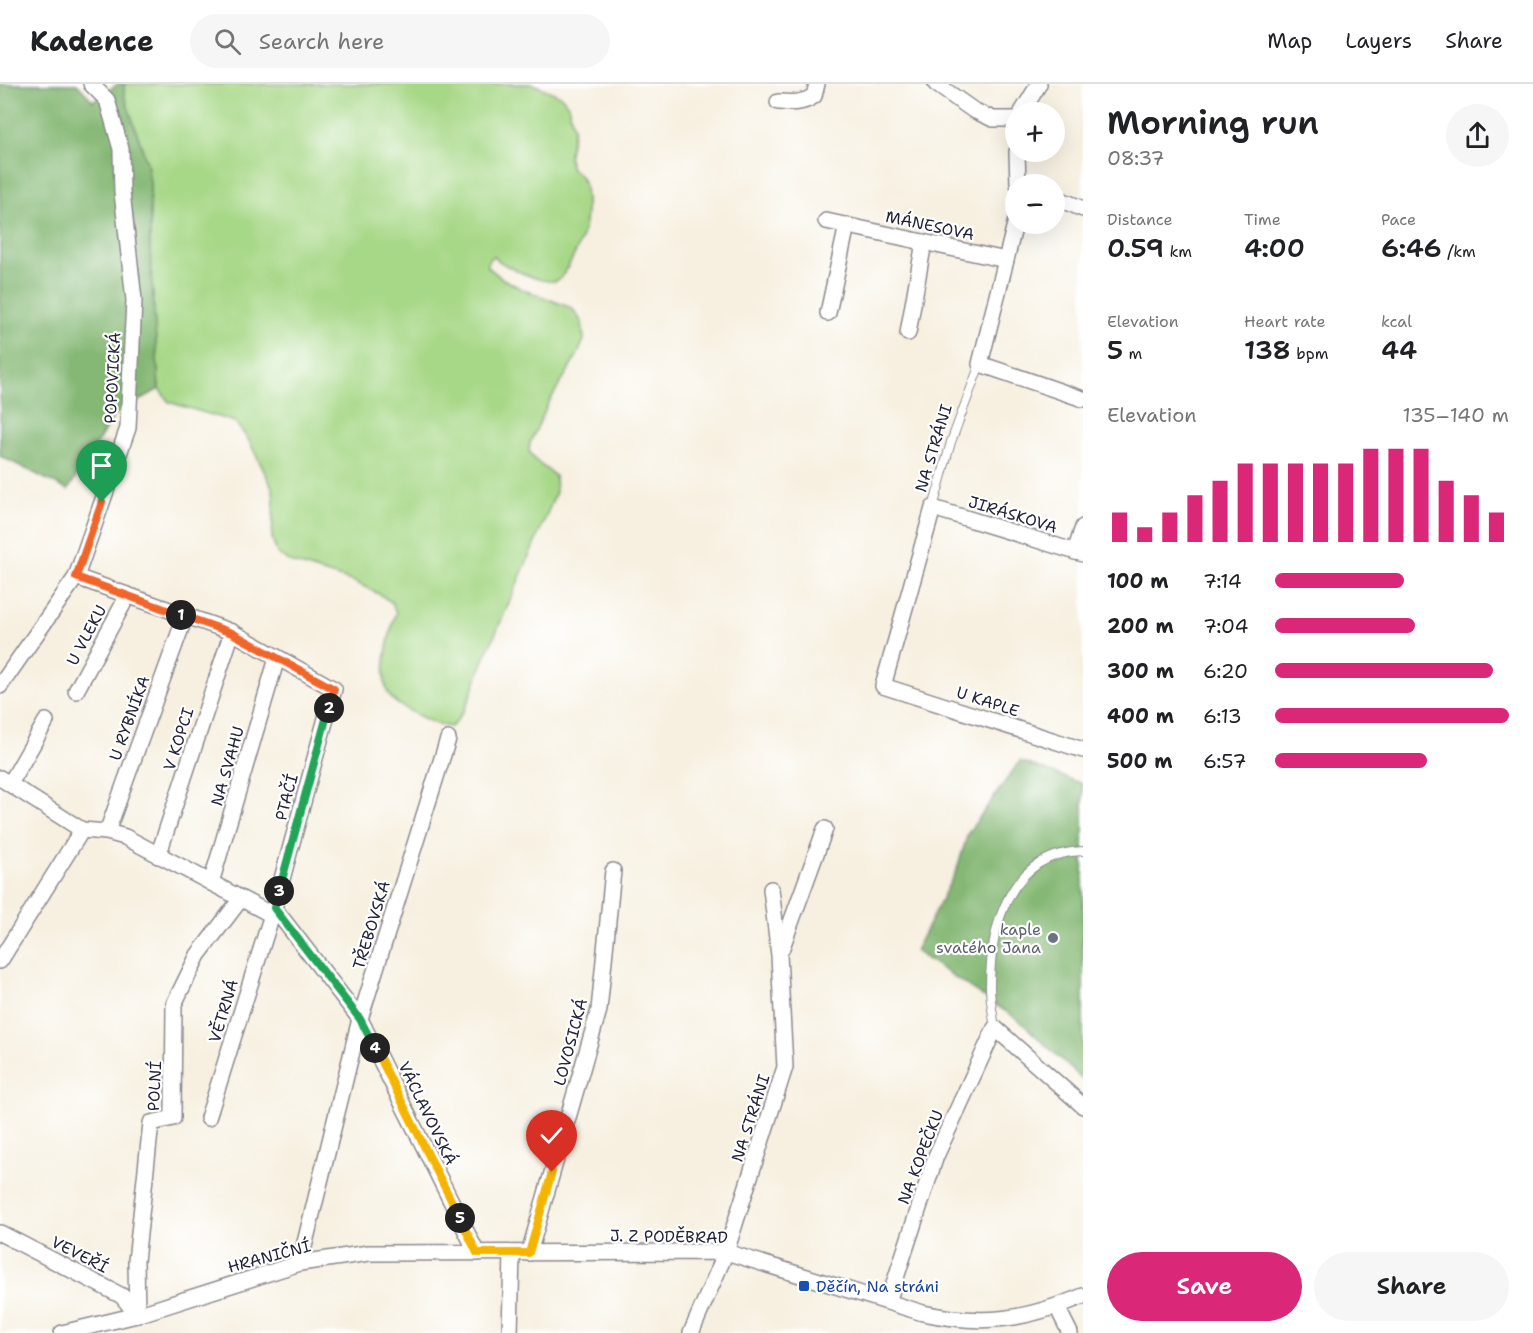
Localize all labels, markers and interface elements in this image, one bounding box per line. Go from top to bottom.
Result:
search box [190,14,610,68]
text: Kadence [30,22,154,60]
icon: search [211,25,244,58]
text: Search here [259,27,385,56]
text: Map [1267,27,1312,55]
text: Layers [1345,27,1412,55]
text: Share [1445,27,1503,55]
text: Morning run [1107,100,1319,145]
map controls [1005,102,1065,234]
button: + [1005,102,1065,162]
button: share [1446,104,1509,167]
text: 08:37 [1107,145,1165,171]
button: − [1005,174,1065,234]
street label: MÁNESOVA [884,206,976,245]
text: Distance [1107,209,1173,230]
text: Time [1244,209,1281,230]
text: Pace [1381,209,1416,230]
text: 0.59 [1107,230,1164,265]
text: 4:00 [1244,230,1305,265]
text: 6:46 [1381,230,1442,265]
text: km [1164,241,1192,262]
text: /km [1442,241,1476,262]
text: Elevation [1107,311,1179,332]
text: Heart rate [1244,311,1326,332]
text: kcal [1381,311,1412,332]
street label: POPOVICKÁ [100,332,125,424]
text: 5 [1107,332,1123,367]
text: 138 [1244,332,1291,367]
text: 44 [1381,332,1417,367]
text: m [1123,343,1142,364]
text: bpm [1291,343,1328,364]
street label: NA STRÁNI [910,401,957,495]
text: Elevation [1107,402,1197,428]
text: 135–140 m [1403,402,1509,428]
pin [76,440,127,502]
icon: arrive [85,449,118,482]
street label: JIRÁSKOVA [966,491,1060,538]
text: 100 m [1107,568,1169,594]
text: 7:14 [1203,568,1242,594]
pin: 1 [166,600,196,630]
street label: U VLEKU [62,601,111,669]
text: 1 [177,604,185,625]
text: 200 m [1107,613,1174,639]
text: 7:04 [1203,613,1248,639]
text: 300 m [1107,658,1174,684]
text: 6:20 [1203,658,1248,684]
street label: U RYBNÍKA [104,673,155,763]
street label: U KAPLE [954,681,1022,721]
pin: 2 [314,693,344,723]
text: 2 [323,697,335,718]
text: 400 m [1107,703,1174,729]
text: 6:13 [1203,703,1242,729]
street label: V KOPCI [158,705,199,773]
street label: NA SVAHU [206,724,249,808]
text: 500 m [1107,748,1173,774]
text: 6:57 [1203,748,1247,774]
street label: PTAČÍ [270,771,303,823]
pin: 3 [264,876,294,906]
street label: TŘEBOVSKÁ [348,878,395,972]
text: 3 [273,880,285,901]
place label: kaple svatého Jana [936,919,1041,958]
marker: kaple svatého Jana [1046,931,1060,945]
street label: VĚTRNÁ [204,977,243,1045]
street label: LOVOSICKÁ [549,996,592,1088]
pin: 4 [360,1033,390,1063]
text: 4 [369,1037,381,1058]
street label: VÁCLAVOVSKÁ [393,1058,462,1168]
street label: POLNÍ [143,1060,166,1112]
street label: NA STRÁNI [726,1072,775,1165]
street label: NA KOPEČKU [893,1107,948,1207]
pin [526,1110,577,1172]
icon: check [535,1119,568,1152]
pin: 5 [445,1203,475,1233]
text: 5 [455,1207,465,1228]
street label: J. Z PODĚBRAD [610,1225,728,1248]
street label: VEVEŘÍ [48,1231,112,1278]
street label: HRANIČNÍ [225,1235,313,1278]
button: Save [1107,1252,1302,1321]
button: Share [1314,1252,1509,1321]
place label: Děčín, Na stráni [816,1276,939,1297]
marker: Děčín, Na stráni [797,1279,811,1293]

